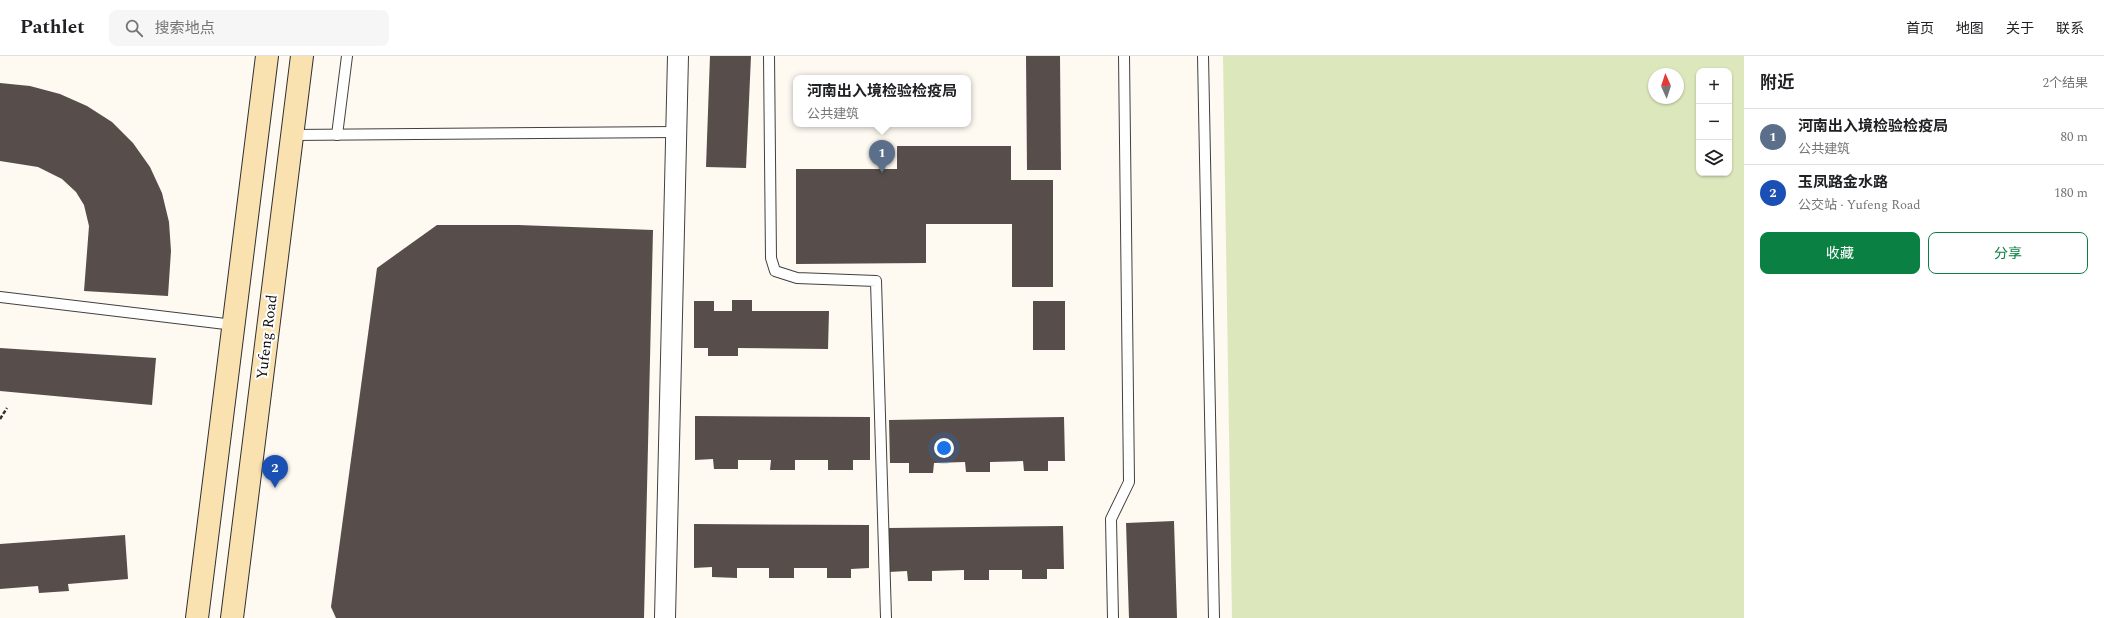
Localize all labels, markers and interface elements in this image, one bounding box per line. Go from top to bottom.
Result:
search box [109,10,389,46]
text: Pathlet [20,13,85,42]
icon: search [123,17,145,39]
text: 搜索地点 [155,17,215,40]
text: 首页 [1906,18,1934,39]
text: 地图 [1956,18,1984,39]
text: 关于 [2006,18,2034,39]
text: 联系 [2056,18,2084,39]
north arrow [1648,68,1684,104]
map controls [1696,68,1732,176]
button: + [1696,68,1732,104]
text: 附近 [1760,70,1794,96]
text: 2个结果 [2042,73,2088,93]
popup [793,75,971,127]
text: 河南出入境检验检疫局 [807,80,957,103]
text: 公共建筑 [807,104,859,124]
button: − [1696,104,1732,140]
text: 河南出入境检验检疫局 [1798,115,1948,138]
text: 1 [1769,127,1777,147]
text: 80 m [2061,127,2088,147]
text: 公共建筑 [1798,139,1850,159]
pin: 1 [869,140,895,173]
button: layers [1696,140,1732,176]
text: 玉凤路金水路 [1798,171,1888,194]
text: 2 [1769,183,1777,203]
text: 180 m [2054,183,2088,203]
text: 公交站 · Yufeng Road [1798,195,1921,215]
button: 收藏 [1760,232,1920,274]
button: 分享 [1928,232,2088,274]
street label: Yufeng Road [250,293,284,381]
your location [934,438,954,458]
pin: 2 [262,455,288,488]

